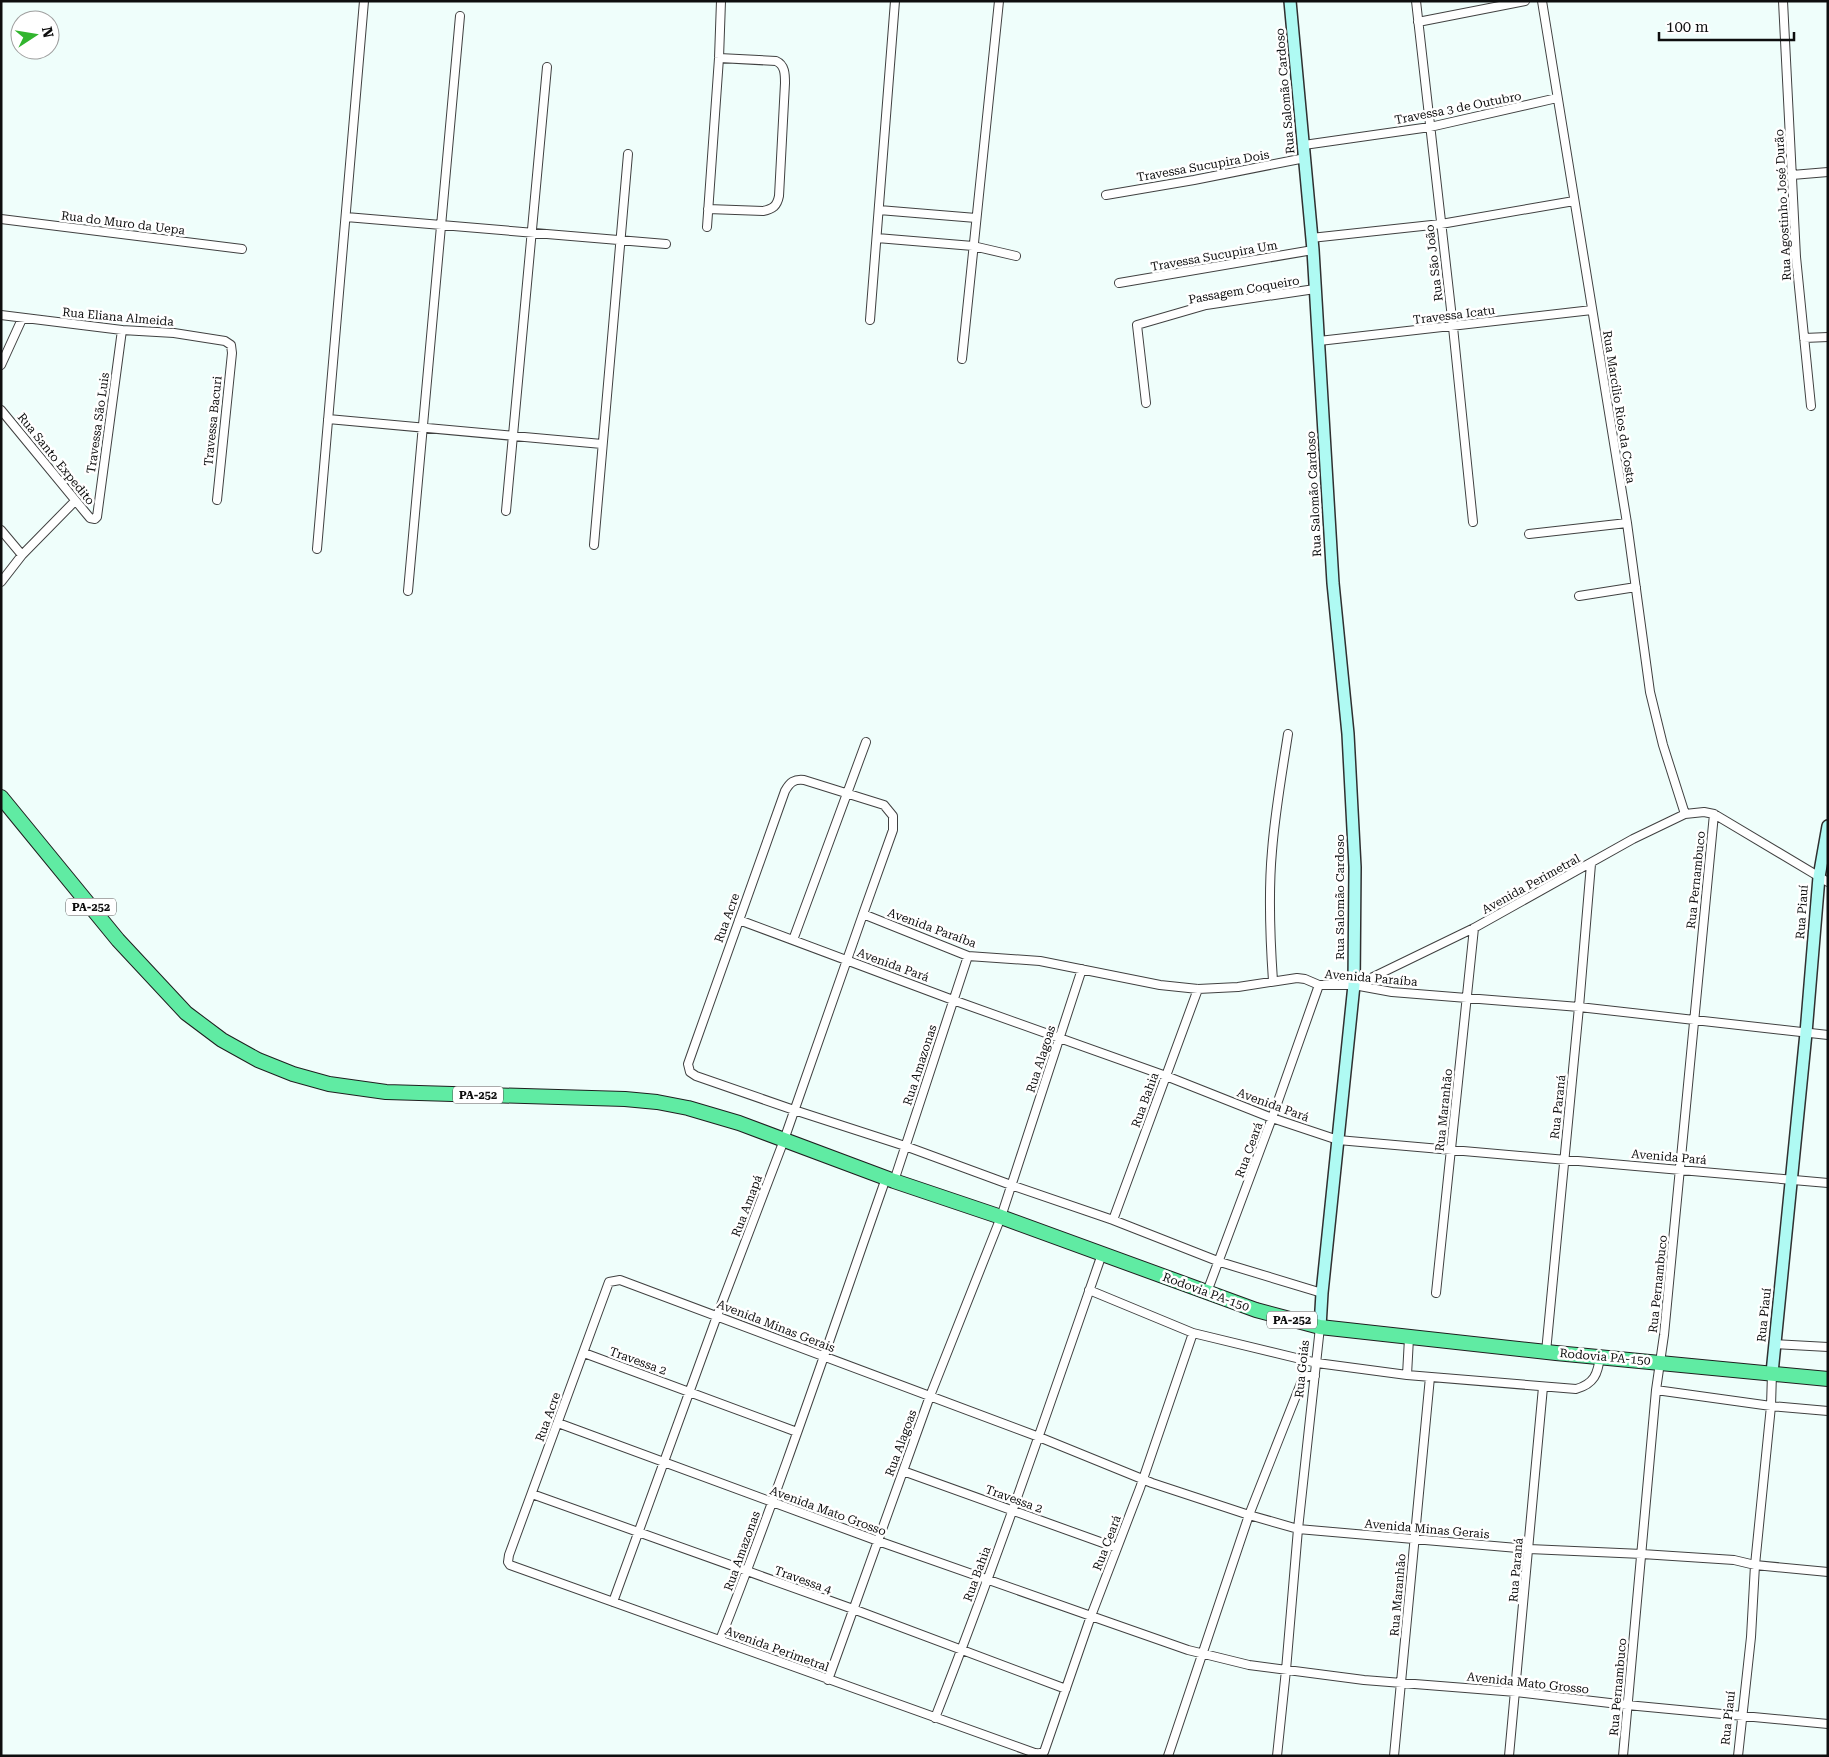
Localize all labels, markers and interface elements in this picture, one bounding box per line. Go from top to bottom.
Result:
north arrow [10,10,60,60]
scale bar [1659,10,1794,42]
text: 100 m [1666,18,1709,36]
text: N [39,25,57,39]
street label: Rua Salomão Cardoso [1273,28,1297,154]
street label: Travessa 3 de Outubro [1393,89,1523,127]
street label: Rua Agostinho José Durão [1772,129,1794,281]
street label: Travessa Sucupira Dois [1136,147,1271,185]
street label: Rua do Muro da Uepa [60,208,186,238]
street label: Rua São João [1422,224,1446,302]
street label: Travessa Sucupira Um [1149,238,1279,274]
street label: Passagem Coqueiro [1187,273,1301,307]
street label: Travessa Icatu [1412,303,1496,327]
street label: Rua Eliana Almeida [62,305,175,329]
street label: Rua Marcílio Rios da Costa [1600,330,1638,485]
street label: Travessa São Luis [84,371,112,474]
street label: Travessa Bacuri [201,375,225,467]
street label: Rua Santo Expedito [15,410,97,508]
street label: Rua Salomão Cardoso [1304,431,1324,557]
street label: Rua Pernambuco [1684,830,1708,930]
street label: Rua Salomão Cardoso [1333,834,1347,960]
street label: Avenida Perimetral [1480,851,1583,917]
street label: Rua Piauí [1793,884,1811,940]
street label: Rua Acre [712,891,743,945]
road number: PA-252 [66,899,116,916]
street label: Avenida Paraíba [886,905,979,951]
street label: Avenida Pará [855,946,931,985]
street label: Avenida Paraíba [1324,967,1419,989]
street label: Rua Amazonas [900,1023,940,1107]
street label: Rua Alagoas [1024,1023,1059,1094]
street label: Rua Maranhão [1433,1068,1455,1152]
street label: Rua Bahia [1129,1070,1162,1129]
street label: Rua Paraná [1548,1074,1568,1140]
road number: PA-252 [453,1086,503,1104]
street label: Avenida Pará [1235,1086,1311,1125]
street label: Rua Ceará [1232,1120,1266,1180]
street label: Avenida Pará [1631,1147,1708,1167]
street label: Rua Amapá [729,1173,765,1239]
street label: Rua Pernambuco [1646,1234,1670,1334]
street label: Rodovia PA-150 [1161,1270,1252,1314]
street label: Rua Piauí [1754,1287,1774,1343]
street label: Avenida Minas Gerais [715,1297,837,1355]
road number: PA-252 [1267,1312,1317,1328]
street label: Rua Goiás [1292,1339,1312,1399]
street label: Travessa 2 [608,1344,669,1378]
street label: Rodovia PA-150 [1559,1346,1651,1368]
street label: Rua Acre [533,1390,564,1444]
street label: Rua Alagoas [882,1407,920,1478]
street label: Travessa 2 [984,1482,1045,1516]
street label: Avenida Mato Grosso [768,1483,888,1539]
street label: Rua Amazonas [721,1509,763,1593]
street label: Rua Ceará [1090,1513,1124,1573]
street label: Avenida Minas Gerais [1364,1517,1490,1541]
street label: Rua Paraná [1506,1537,1526,1603]
street label: Rua Bahia [961,1544,994,1603]
street label: Rua Maranhão [1387,1553,1409,1637]
street label: Travessa 4 [773,1563,834,1597]
street label: Avenida Perimetral [723,1624,831,1674]
street label: Rua Pernambuco [1607,1637,1629,1737]
street label: Avenida Mato Grosso [1466,1670,1590,1696]
street label: Rua Piauí [1718,1690,1738,1746]

